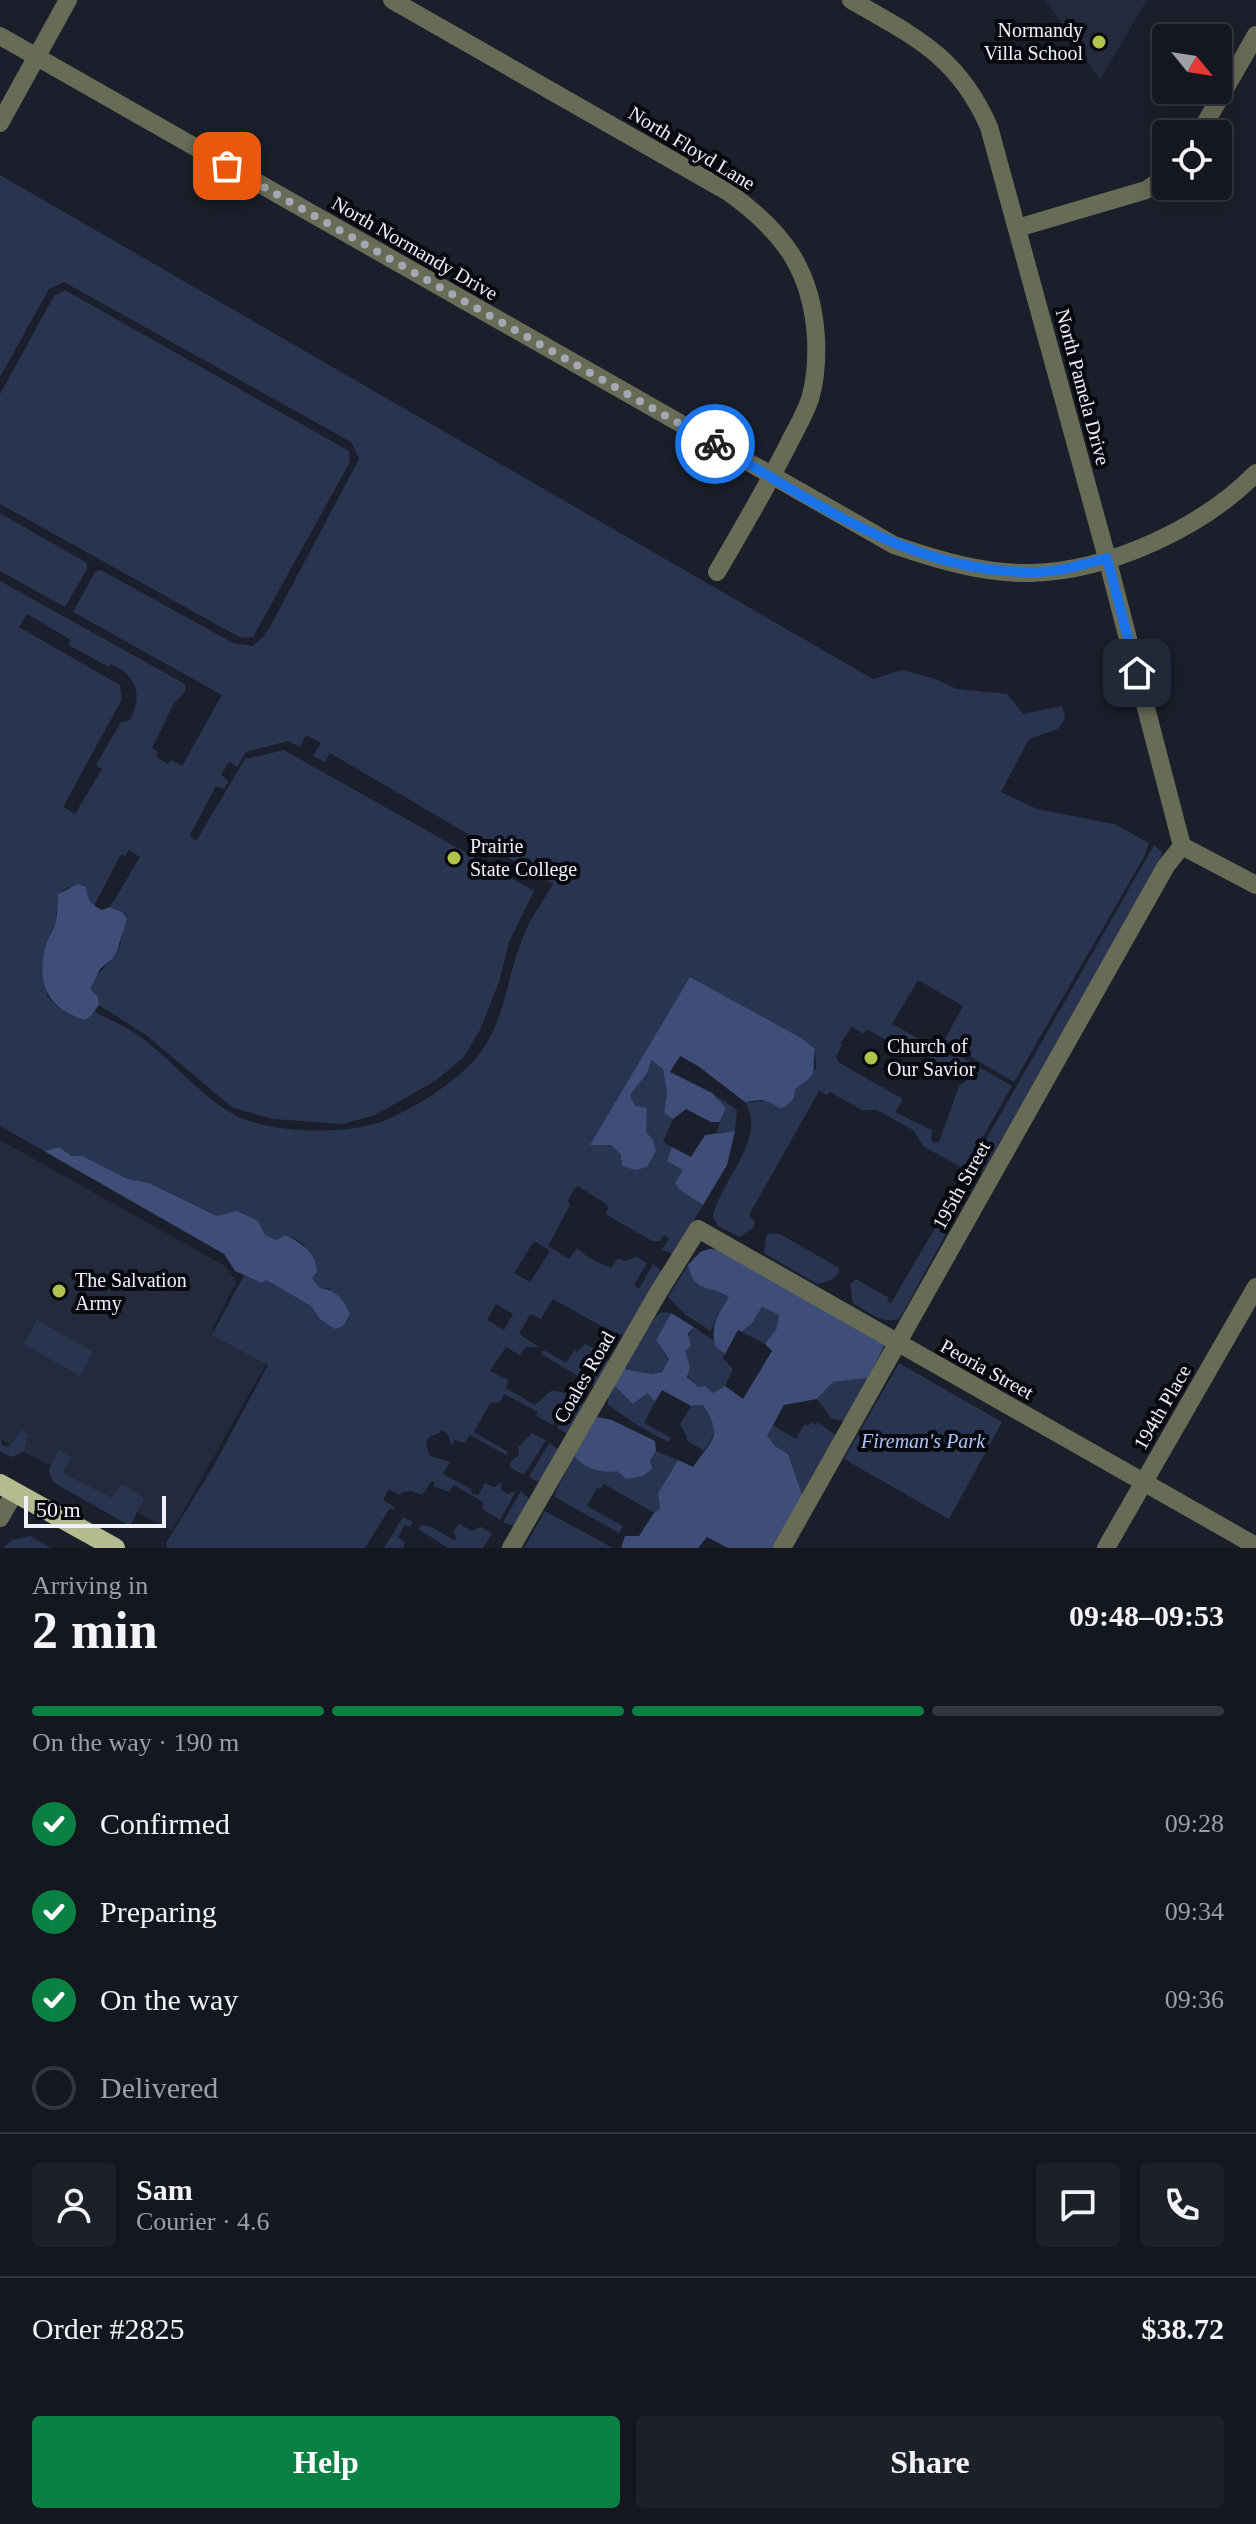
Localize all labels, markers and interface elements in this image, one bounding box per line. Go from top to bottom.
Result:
place label: Normandy Villa School [984,19,1083,64]
north arrow [1152,24,1232,104]
map controls [1152,24,1232,200]
marker: Normandy Villa School [1090,33,1108,51]
street label: North Floyd Lane [624,102,759,195]
button: locate [1152,120,1232,200]
pin [193,132,261,200]
icon: bag [205,144,249,188]
street label: North Normandy Drive [328,192,502,305]
street label: North Pamela Drive [1052,306,1114,468]
courier [675,404,755,484]
icon: bike [693,422,737,466]
pin [1103,639,1171,707]
icon: home [1115,651,1159,695]
place label: Prairie State College [470,835,577,881]
marker: Prairie State College [445,849,463,867]
place label: Church of Our Savior [887,1035,976,1080]
marker: Church of Our Savior [862,1049,880,1067]
street label: 195th Street [928,1137,994,1233]
place label: The Salvation Army [75,1269,187,1315]
marker: The Salvation Army [50,1282,68,1300]
street label: Coales Road [549,1327,619,1427]
street label: Peoria Street [937,1334,1038,1404]
street label: 194th Place [1129,1361,1195,1453]
park label: Fireman's Park [860,1430,986,1452]
scale bar [24,1492,166,1528]
text: 50 m [36,1497,81,1522]
text: Arriving in [32,1571,148,1600]
text: 09:48–09:53 [1069,1599,1224,1632]
text: 2 min [32,1602,158,1659]
text: On the way · 190 m [32,1728,239,1757]
icon: check [32,1802,76,1846]
text: Confirmed [100,1807,230,1840]
text: 09:28 [1165,1809,1224,1838]
icon: check [32,1890,76,1934]
text: Preparing [100,1895,217,1928]
text: 09:34 [1165,1897,1224,1926]
icon: check [32,1978,76,2022]
text: On the way [100,1983,238,2016]
text: 09:36 [1165,1985,1224,2014]
text: Delivered [100,2071,218,2104]
button: person [32,2163,116,2247]
button: chat [1036,2163,1120,2247]
button: phone [1140,2163,1224,2247]
text: Sam [136,2173,193,2206]
text: Courier · 4.6 [136,2207,270,2236]
text: Order #2825 [32,2312,184,2345]
text: $38.72 [1142,2312,1224,2345]
button: Help [32,2416,620,2508]
button: Share [636,2416,1224,2508]

